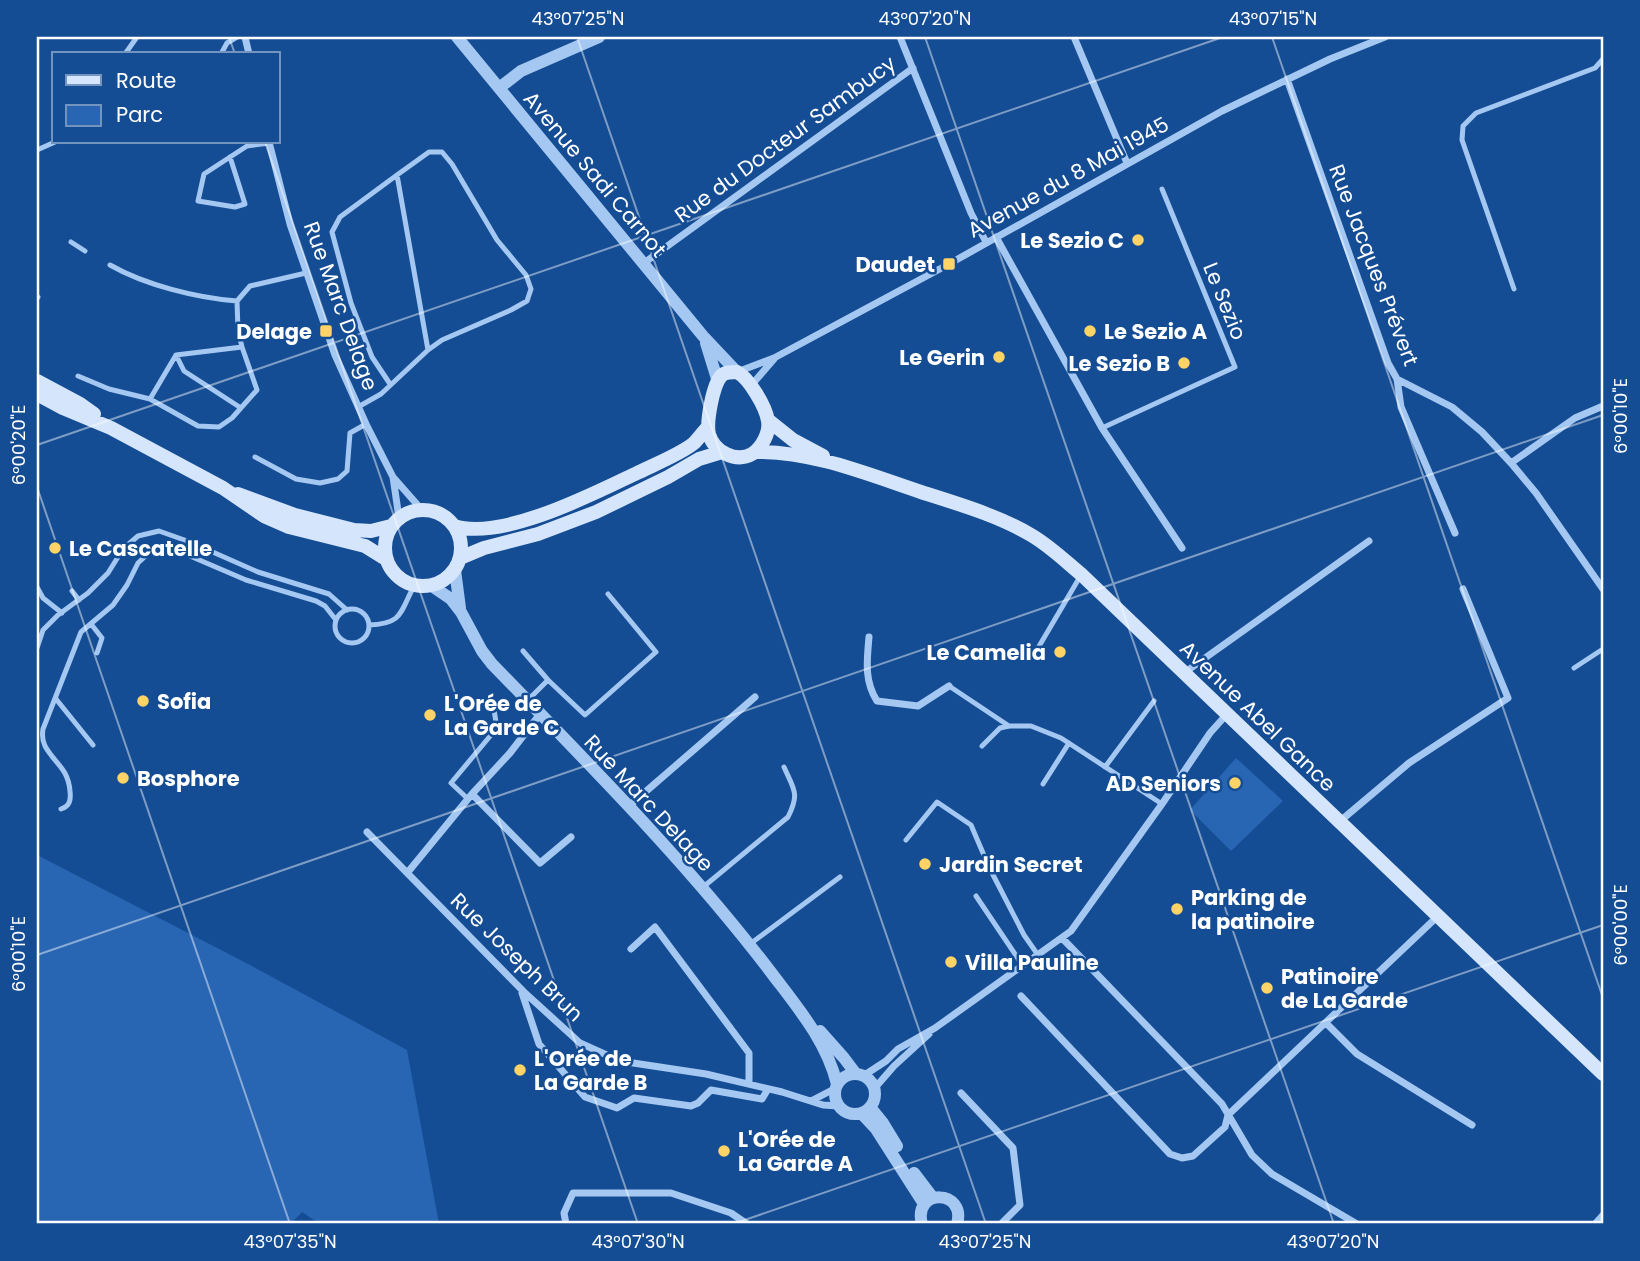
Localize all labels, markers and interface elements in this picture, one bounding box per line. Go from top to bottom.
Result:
text: 43°07'25"N [532,6,624,31]
text: 43°07'20"N [879,6,971,31]
text: 43°07'15"N [1229,6,1317,31]
street label: Rue du Docteur Sambucy [668,49,902,229]
legend [52,52,280,144]
text: Route [116,66,176,95]
street label: Avenue Sadi Carnot [517,85,673,263]
text: Parc [116,100,163,129]
street label: Avenue du 8 Mai 1945 [962,110,1174,244]
street label: Rue Jacques Prévert [1322,160,1426,370]
street label: Rue Marc Delage [297,218,385,394]
place label: Le Sezio C [1020,226,1124,255]
marker: Le Sezio C [1130,232,1146,248]
place label: Daudet [856,250,935,279]
marker: Daudet [941,256,957,272]
street label: Le Sezio [1196,258,1254,344]
place label: Delage [236,317,312,346]
place label: Le Sezio A [1104,317,1208,346]
marker: Delage [318,323,334,339]
marker: Le Sezio A [1082,323,1098,339]
place label: Le Gerin [899,343,985,372]
marker: Le Gerin [991,349,1007,365]
place label: Le Sezio B [1068,349,1170,378]
marker: Le Sezio B [1176,355,1192,371]
text: 6°00'10"E [1608,378,1633,454]
text: 6°00'20"E [6,405,31,485]
place label: Le Cascatelle [69,534,212,563]
marker: Le Cascatelle [47,540,63,556]
street label: Avenue Abel Gance [1174,634,1342,798]
place label: Le Camelia [927,638,1046,667]
marker: Le Camelia [1052,644,1068,660]
place label: Sofia [157,687,211,716]
place label: L'Orée de La Garde C [444,689,560,742]
marker: Sofia [135,693,151,709]
marker: L'Orée de La Garde C [422,707,438,723]
street label: Rue Marc Delage [578,728,720,878]
place label: Bosphore [137,764,240,793]
place label: AD Seniors [1106,769,1221,798]
marker: Bosphore [115,770,131,786]
marker: AD Seniors [1227,775,1243,791]
place label: Jardin Secret [939,850,1082,879]
marker: Jardin Secret [917,856,933,872]
place label: Parking de la patinoire [1191,883,1315,936]
text: 6°00'00"E [1608,884,1633,966]
street label: Rue Joseph Brun [444,886,590,1028]
marker: Parking de la patinoire [1169,901,1185,917]
text: 6°00'10"E [6,916,31,992]
place label: Villa Pauline [965,948,1099,977]
marker: Villa Pauline [943,954,959,970]
place label: Patinoire de La Garde [1281,962,1408,1015]
marker: Patinoire de La Garde [1259,980,1275,996]
place label: L'Orée de La Garde B [534,1044,648,1097]
marker: L'Orée de La Garde B [512,1062,528,1078]
place label: L'Orée de La Garde A [738,1125,854,1178]
marker: L'Orée de La Garde A [716,1143,732,1159]
text: 43°07'35"N [243,1229,337,1254]
text: 43°07'30"N [591,1229,685,1254]
text: 43°07'25"N [939,1229,1031,1254]
text: 43°07'20"N [1287,1229,1379,1254]

